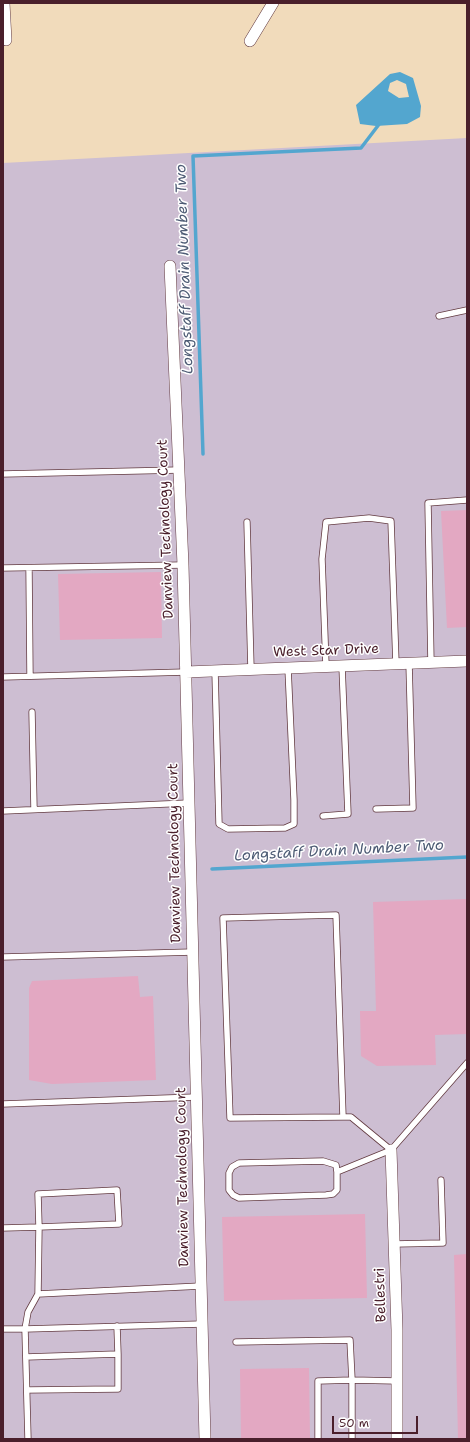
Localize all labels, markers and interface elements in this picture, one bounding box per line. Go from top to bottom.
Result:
water label: Longstaff Drain Number Two [172,164,198,374]
street label: Danview Technology Court [154,439,178,619]
street label: West Star Drive [273,641,379,661]
street label: Danview Technology Court [165,763,185,943]
water label: Longstaff Drain Number Two [234,837,444,865]
street label: Danview Technology Court [173,1087,193,1267]
street label: Bellestri [372,1267,390,1323]
scale bar [334,1408,420,1434]
text: 50 m [339,1415,369,1431]

